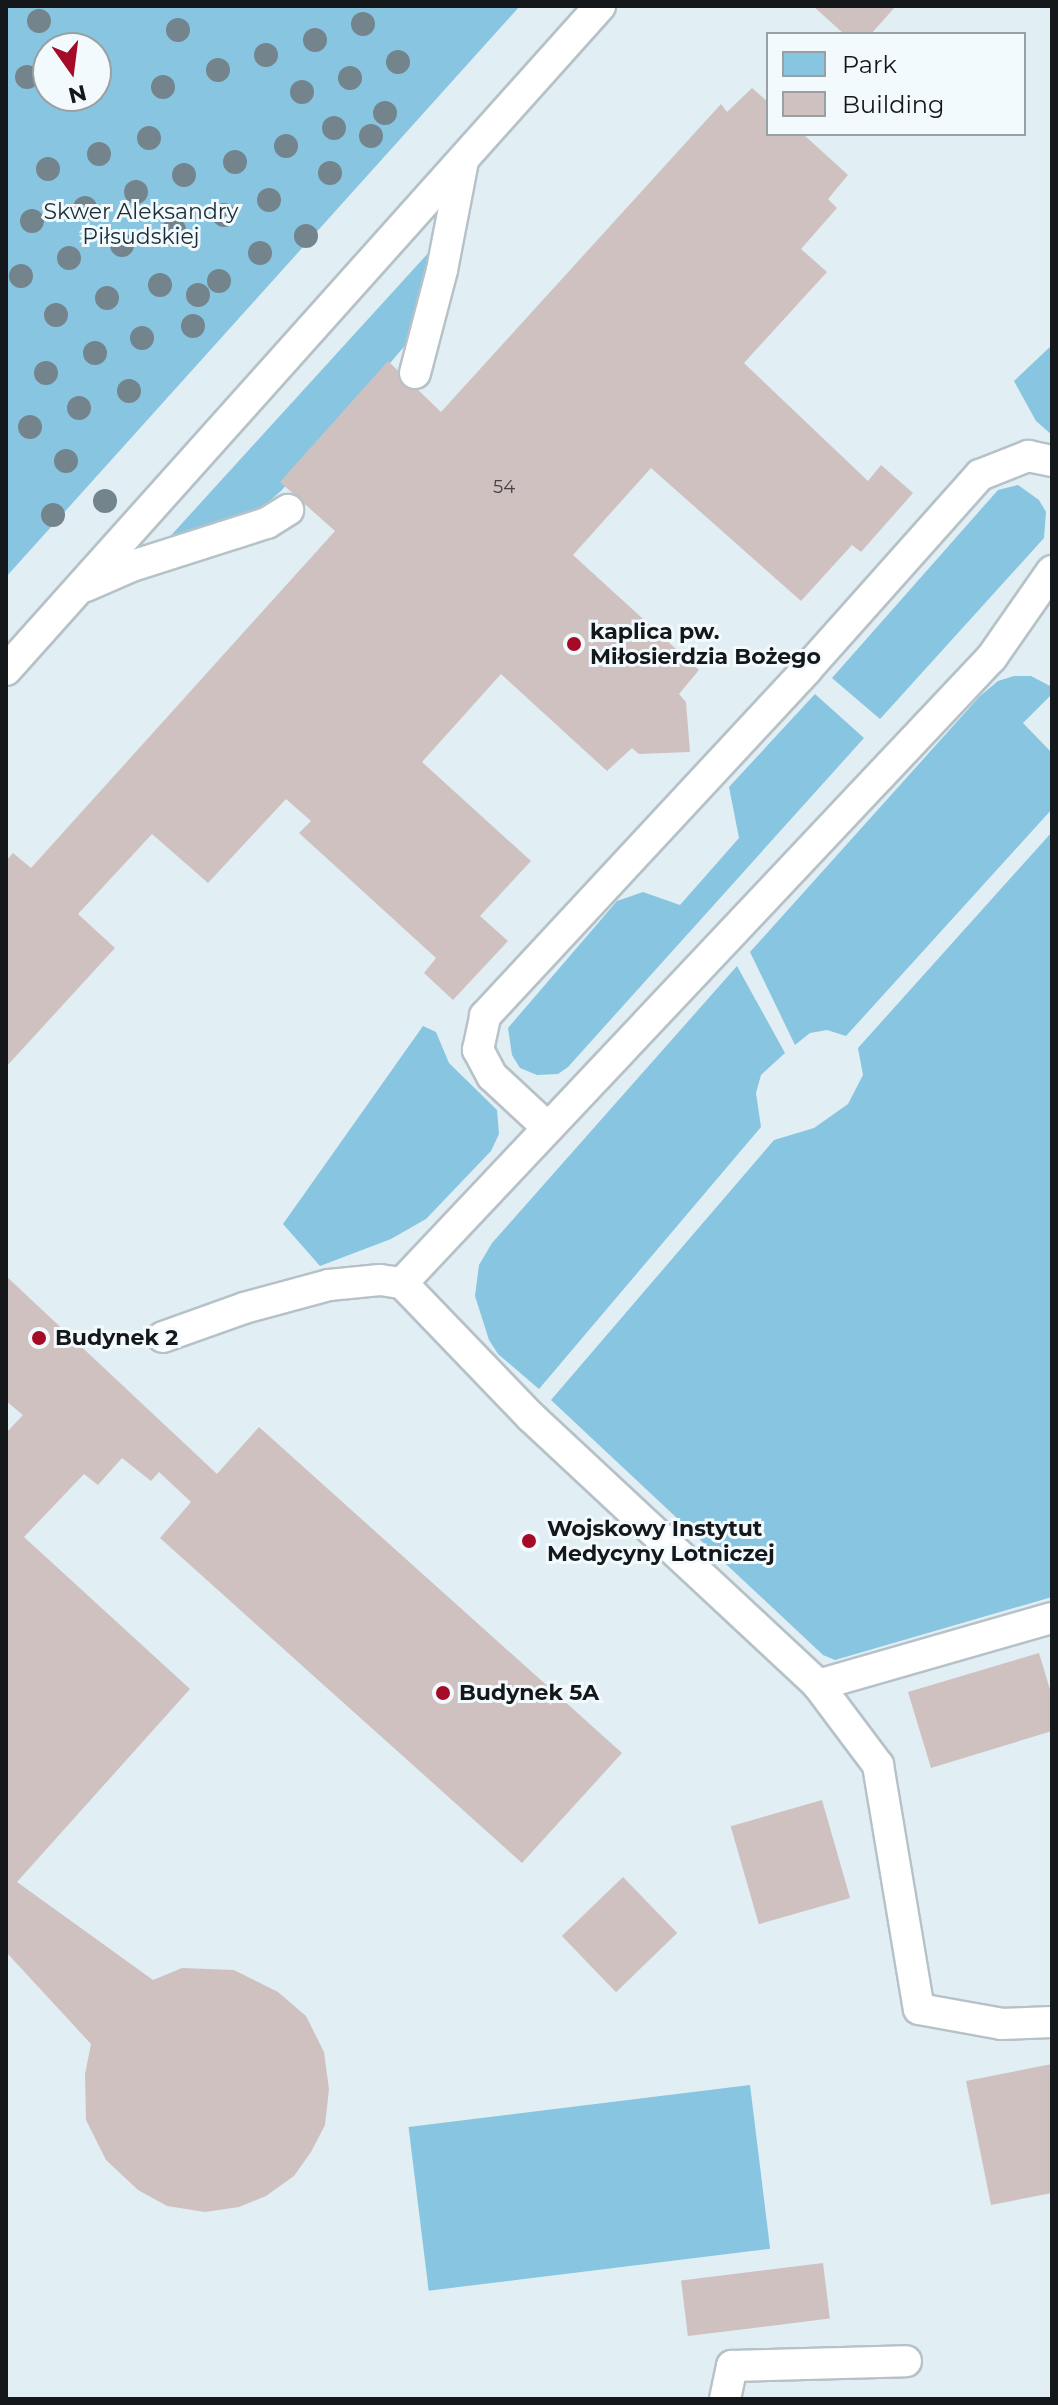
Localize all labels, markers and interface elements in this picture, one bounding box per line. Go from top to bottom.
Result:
north arrow [32,32,112,112]
legend [766,32,1026,136]
text: Park [842,50,897,79]
text: N [66,79,89,109]
text: Building [842,90,945,119]
park label: Skwer Aleksandry Piłsudskiej [44,198,238,250]
house number: 54 [493,476,515,498]
place label: kaplica pw. Miłosierdzia Bożego [590,618,821,670]
marker: kaplica pw. Miłosierdzia Bożego [565,635,583,653]
place label: Budynek 2 [55,1325,178,1351]
marker: Budynek 2 [30,1329,48,1347]
place label: Wojskowy Instytut Medycyny Lotniczej [547,1515,775,1566]
marker: Wojskowy Instytut Medycyny Lotniczej [518,1530,540,1552]
place label: Budynek 5A [459,1680,599,1706]
marker: Budynek 5A [434,1684,452,1702]

